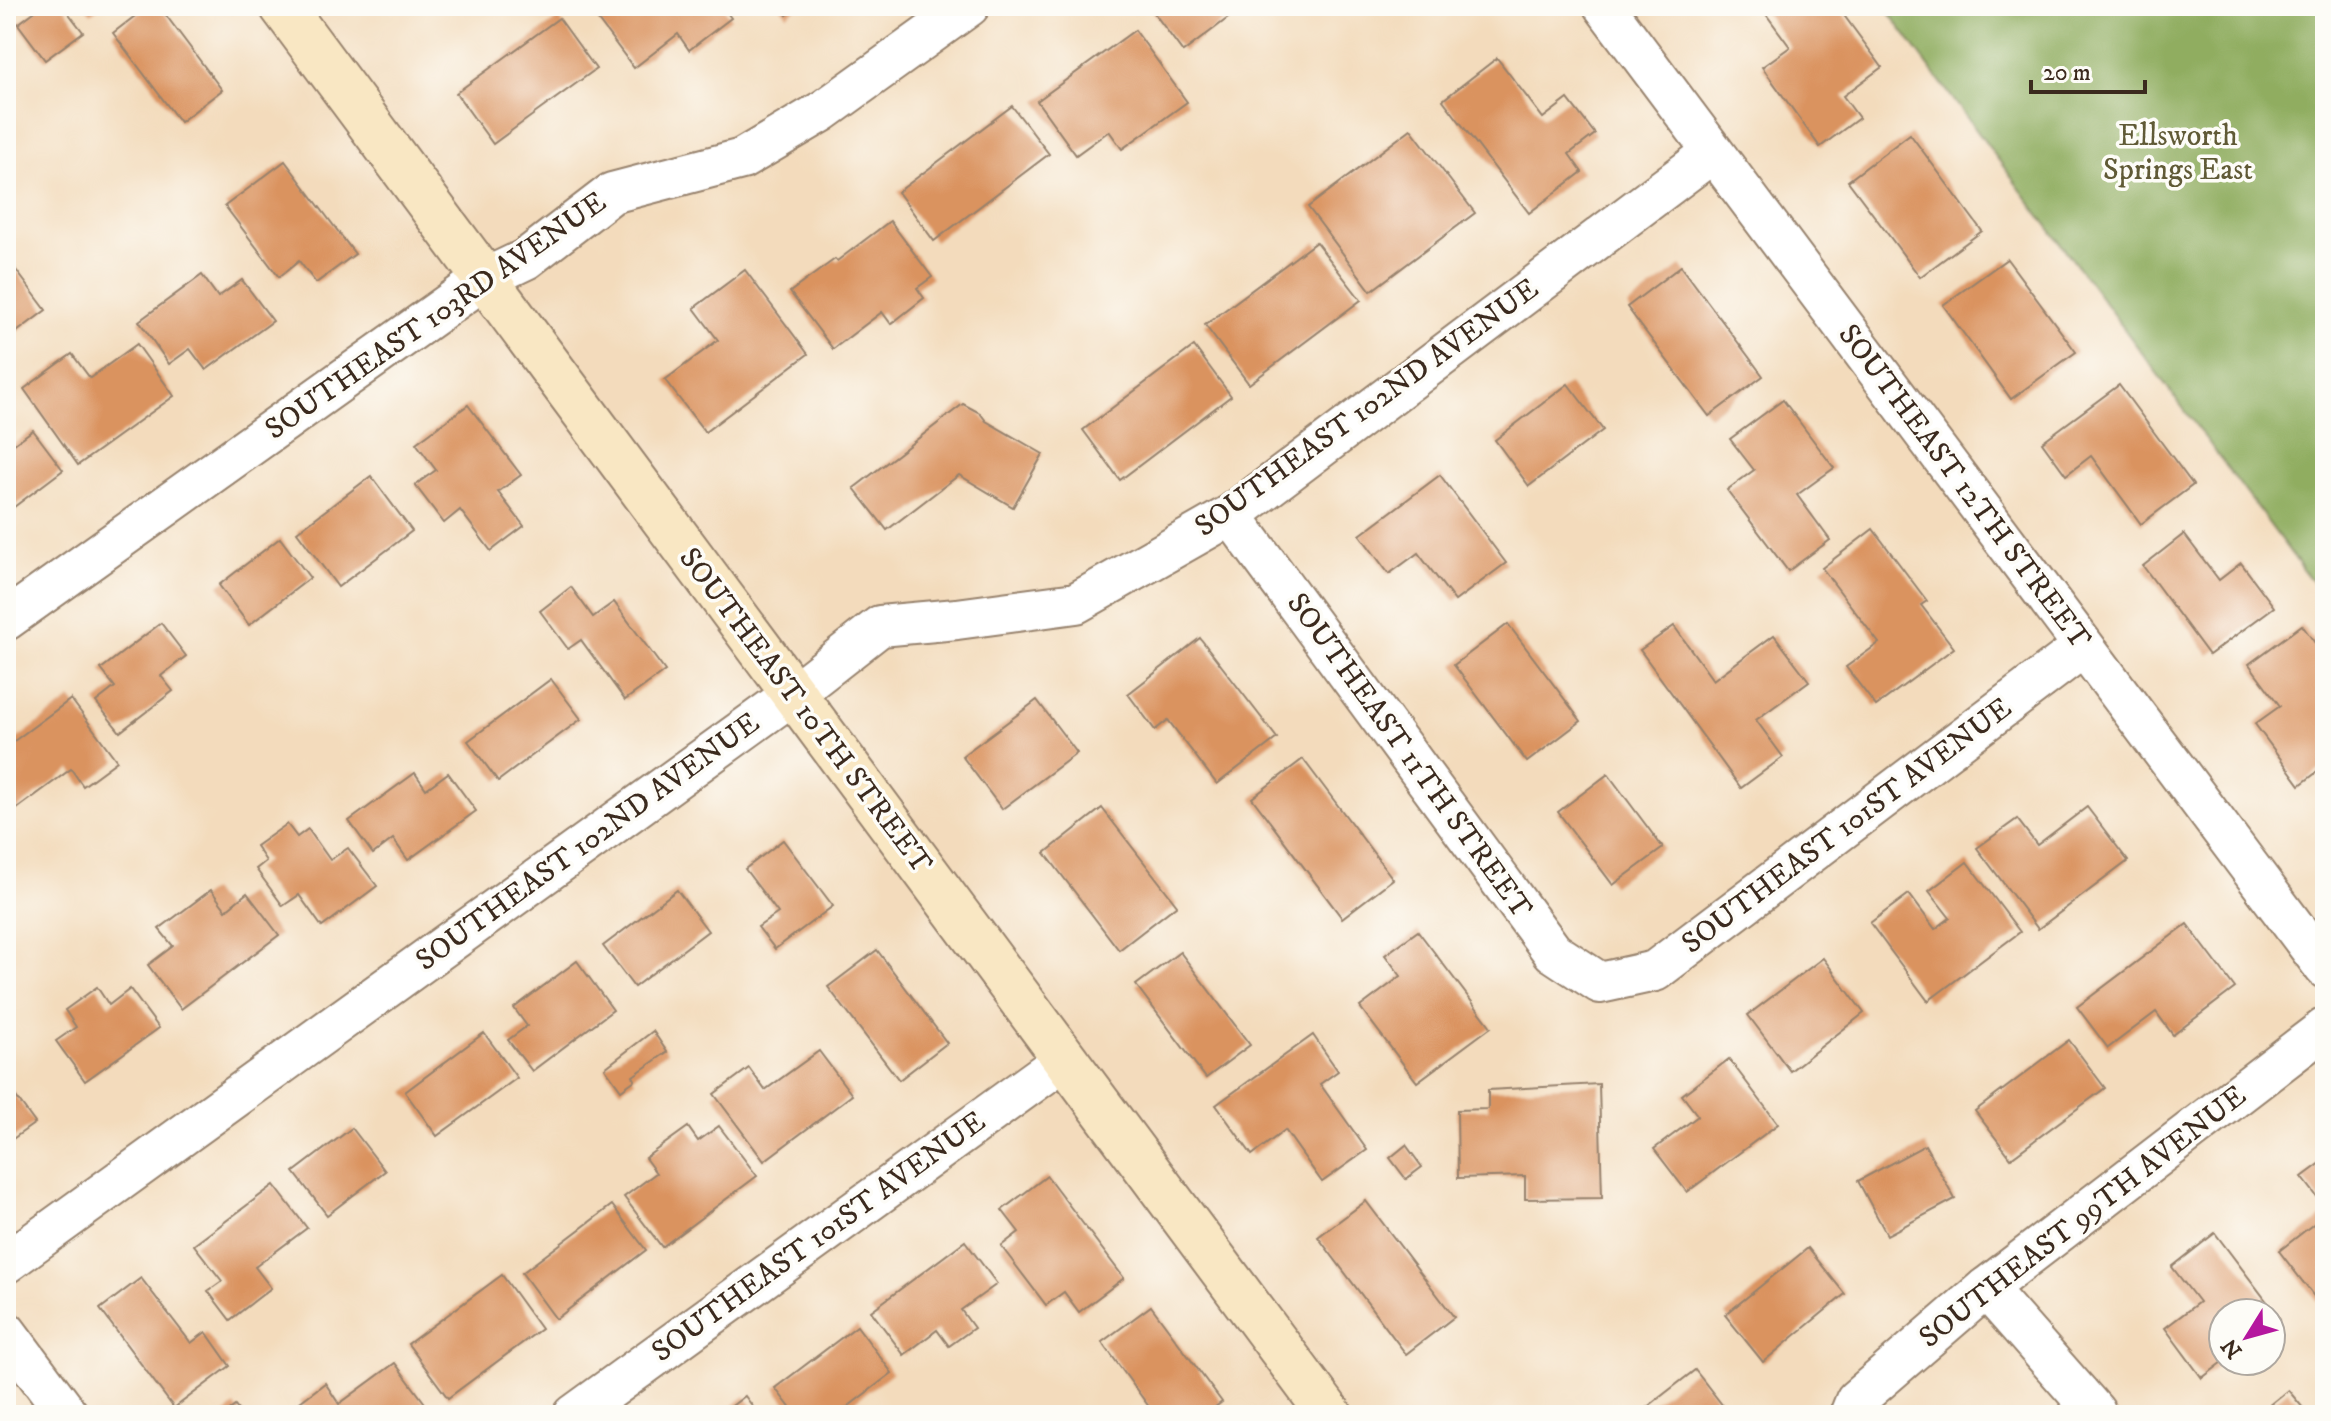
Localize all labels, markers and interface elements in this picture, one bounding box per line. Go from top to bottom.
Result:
scale bar [2031,44,2145,94]
text: 20 m [2043,58,2091,88]
park label: Ellsworth Springs East [2103,118,2253,189]
street label: SOUTHEAST 103RD AVENUE [258,184,614,448]
street label: SOUTHEAST 102ND AVENUE [1188,271,1546,545]
street label: SOUTHEAST 12TH STREET [1830,317,2098,657]
street label: SOUTHEAST 10TH STREET [670,541,940,881]
street label: SOUTHEAST 11TH STREET [1278,586,1540,926]
street label: SOUTHEAST 101ST AVENUE [1675,690,2019,962]
street label: SOUTHEAST 102ND AVENUE [409,705,767,979]
street label: SOUTHEAST 99TH AVENUE [1912,1078,2254,1356]
street label: SOUTHEAST 101ST AVENUE [645,1103,993,1371]
north arrow [2207,1297,2287,1377]

